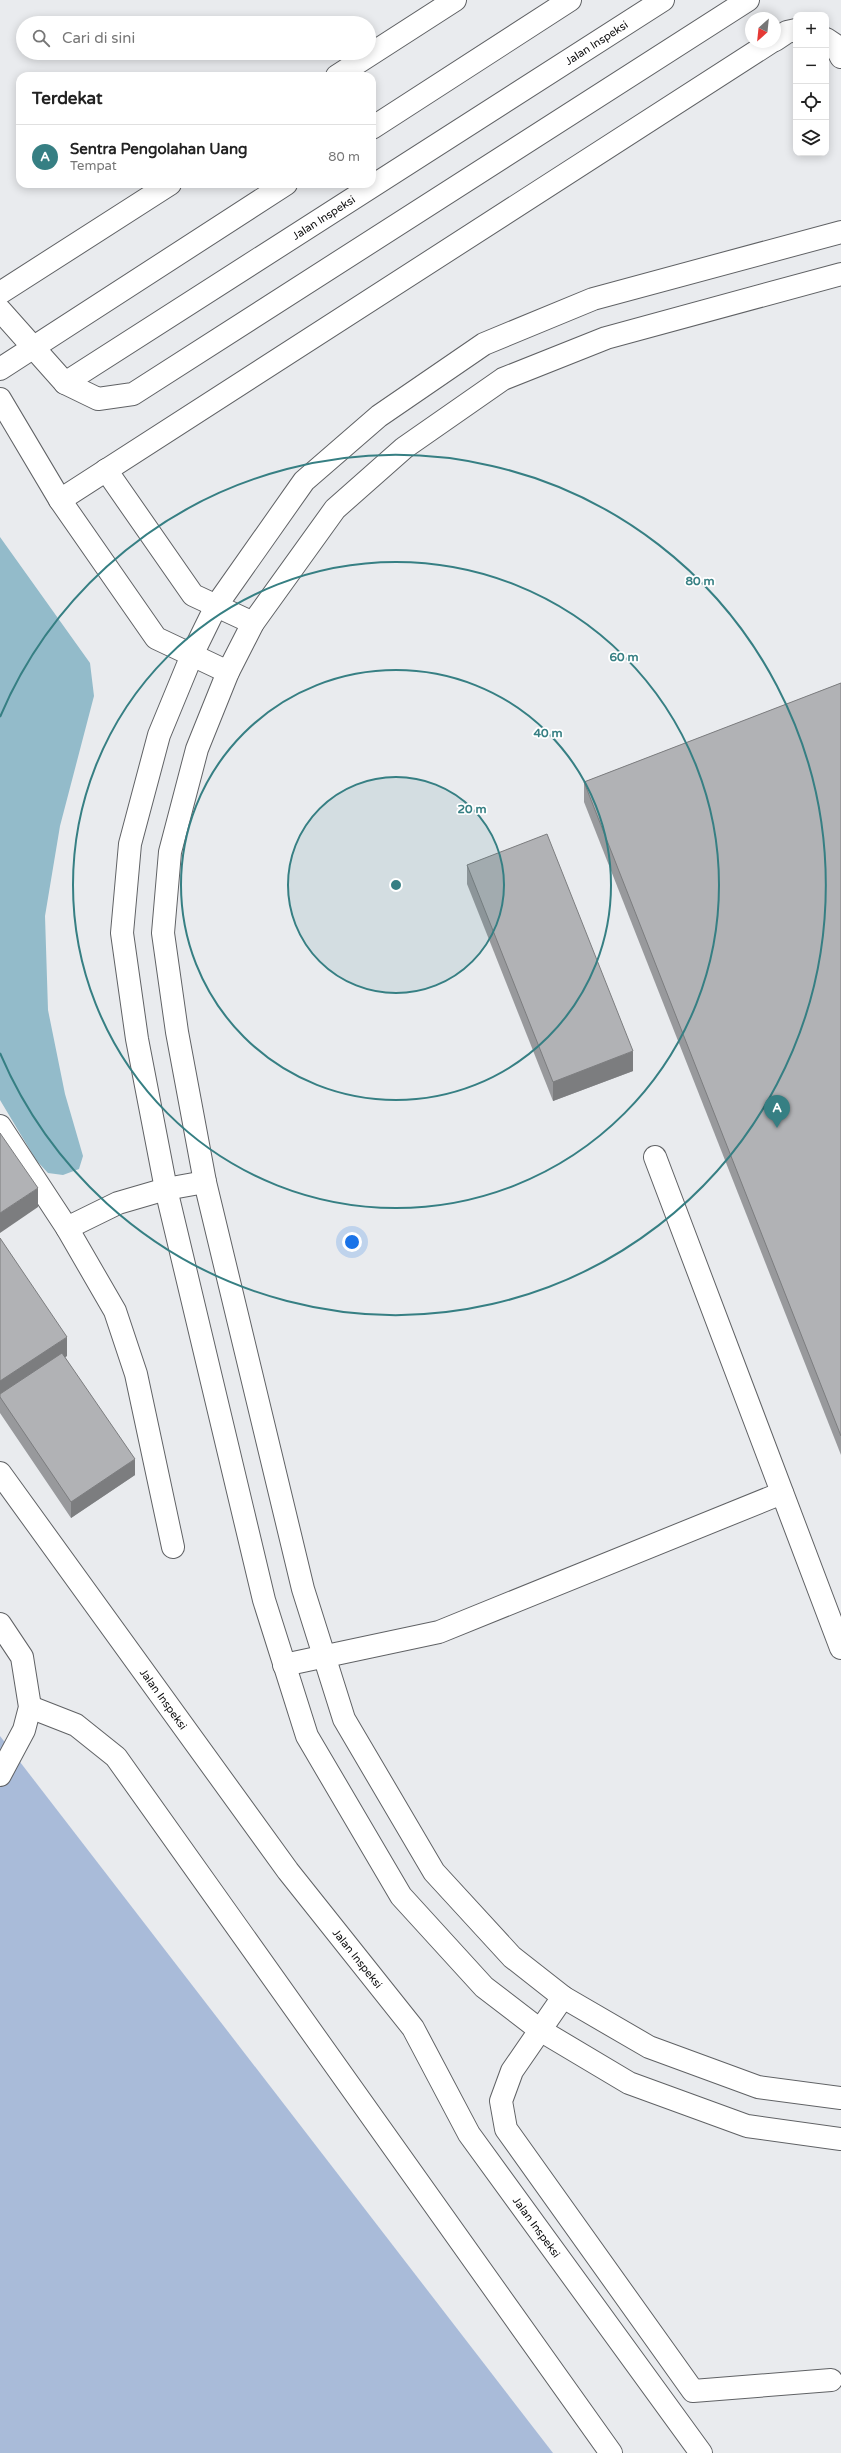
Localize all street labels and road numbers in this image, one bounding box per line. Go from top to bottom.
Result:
street label: Jalan Inspeksi [563,18,630,68]
street label: Jalan Inspeksi [290,193,357,242]
street label: Jalan Inspeksi [137,1666,190,1732]
street label: Jalan Inspeksi [330,1926,385,1991]
street label: Jalan Inspeksi [510,2194,563,2260]

